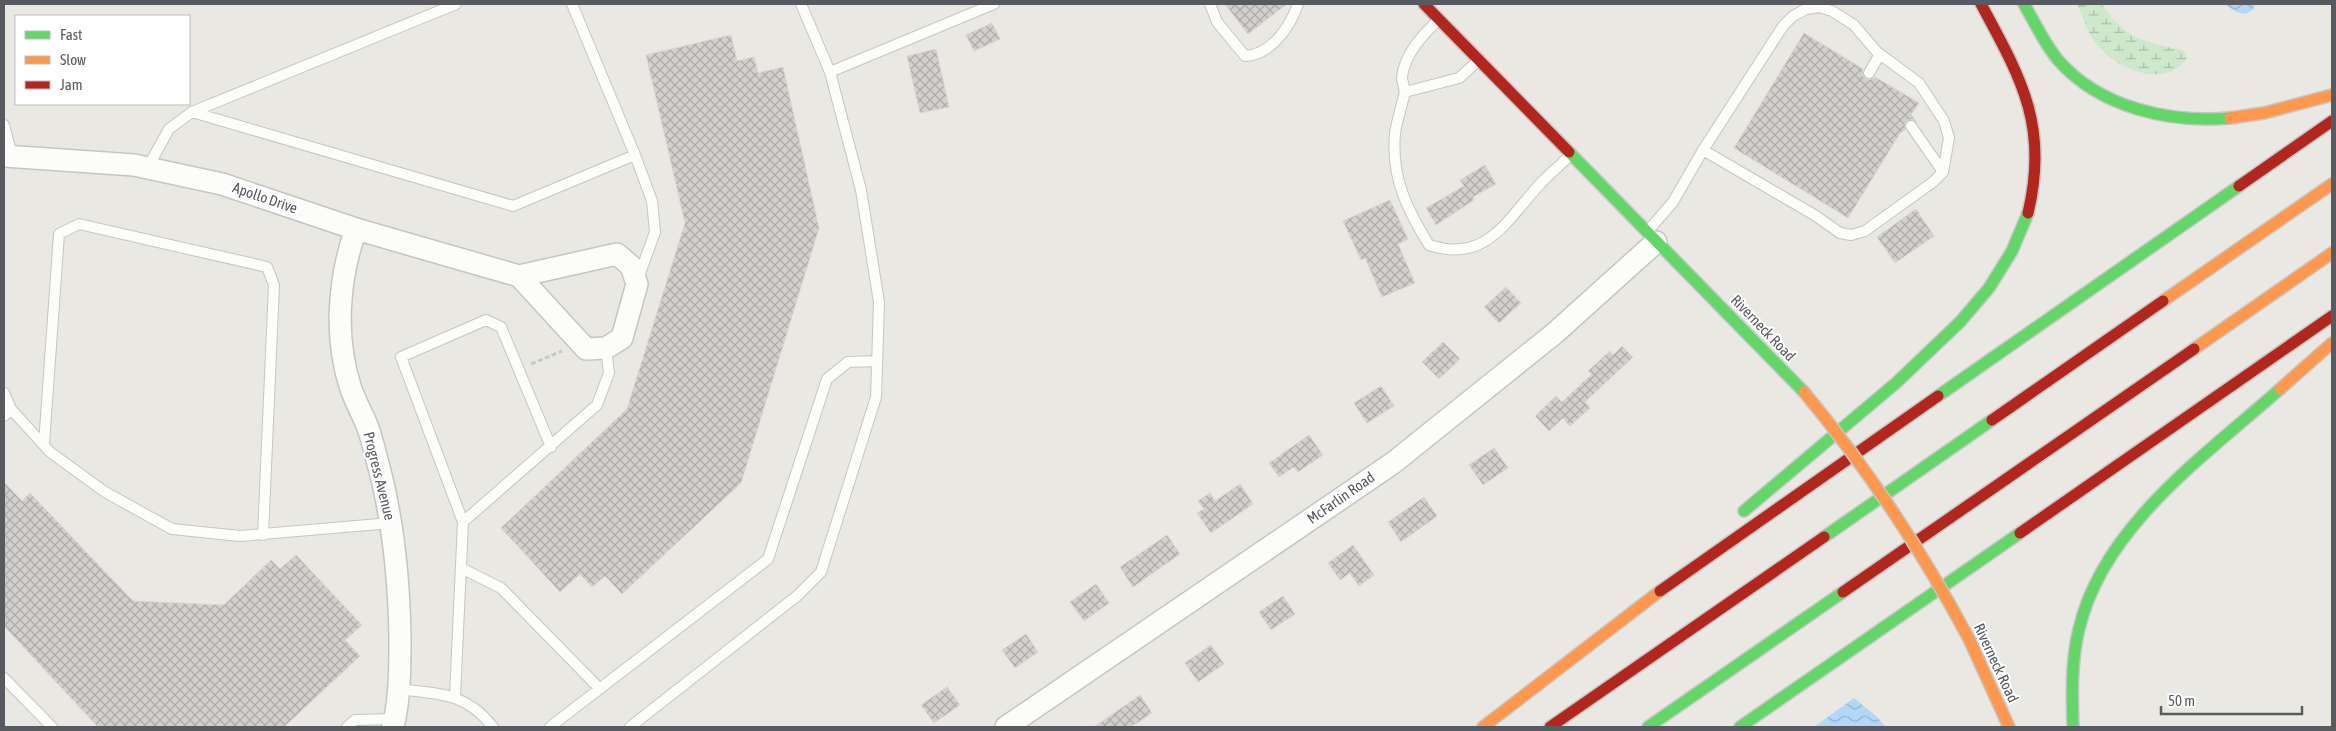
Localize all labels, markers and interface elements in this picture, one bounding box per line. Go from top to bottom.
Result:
legend [15,15,190,105]
text: Fast [60,26,82,43]
text: Slow [60,51,86,68]
text: Jam [60,76,83,93]
street label: Apollo Drive [230,178,300,217]
street label: Riverneck Road [1728,291,1799,364]
street label: Progress Avenue [360,430,399,522]
street label: McFarlin Road [1304,468,1378,527]
street label: Riverneck Road [1971,621,2022,705]
scale bar [2161,684,2302,716]
text: 50 m [2168,692,2195,709]

